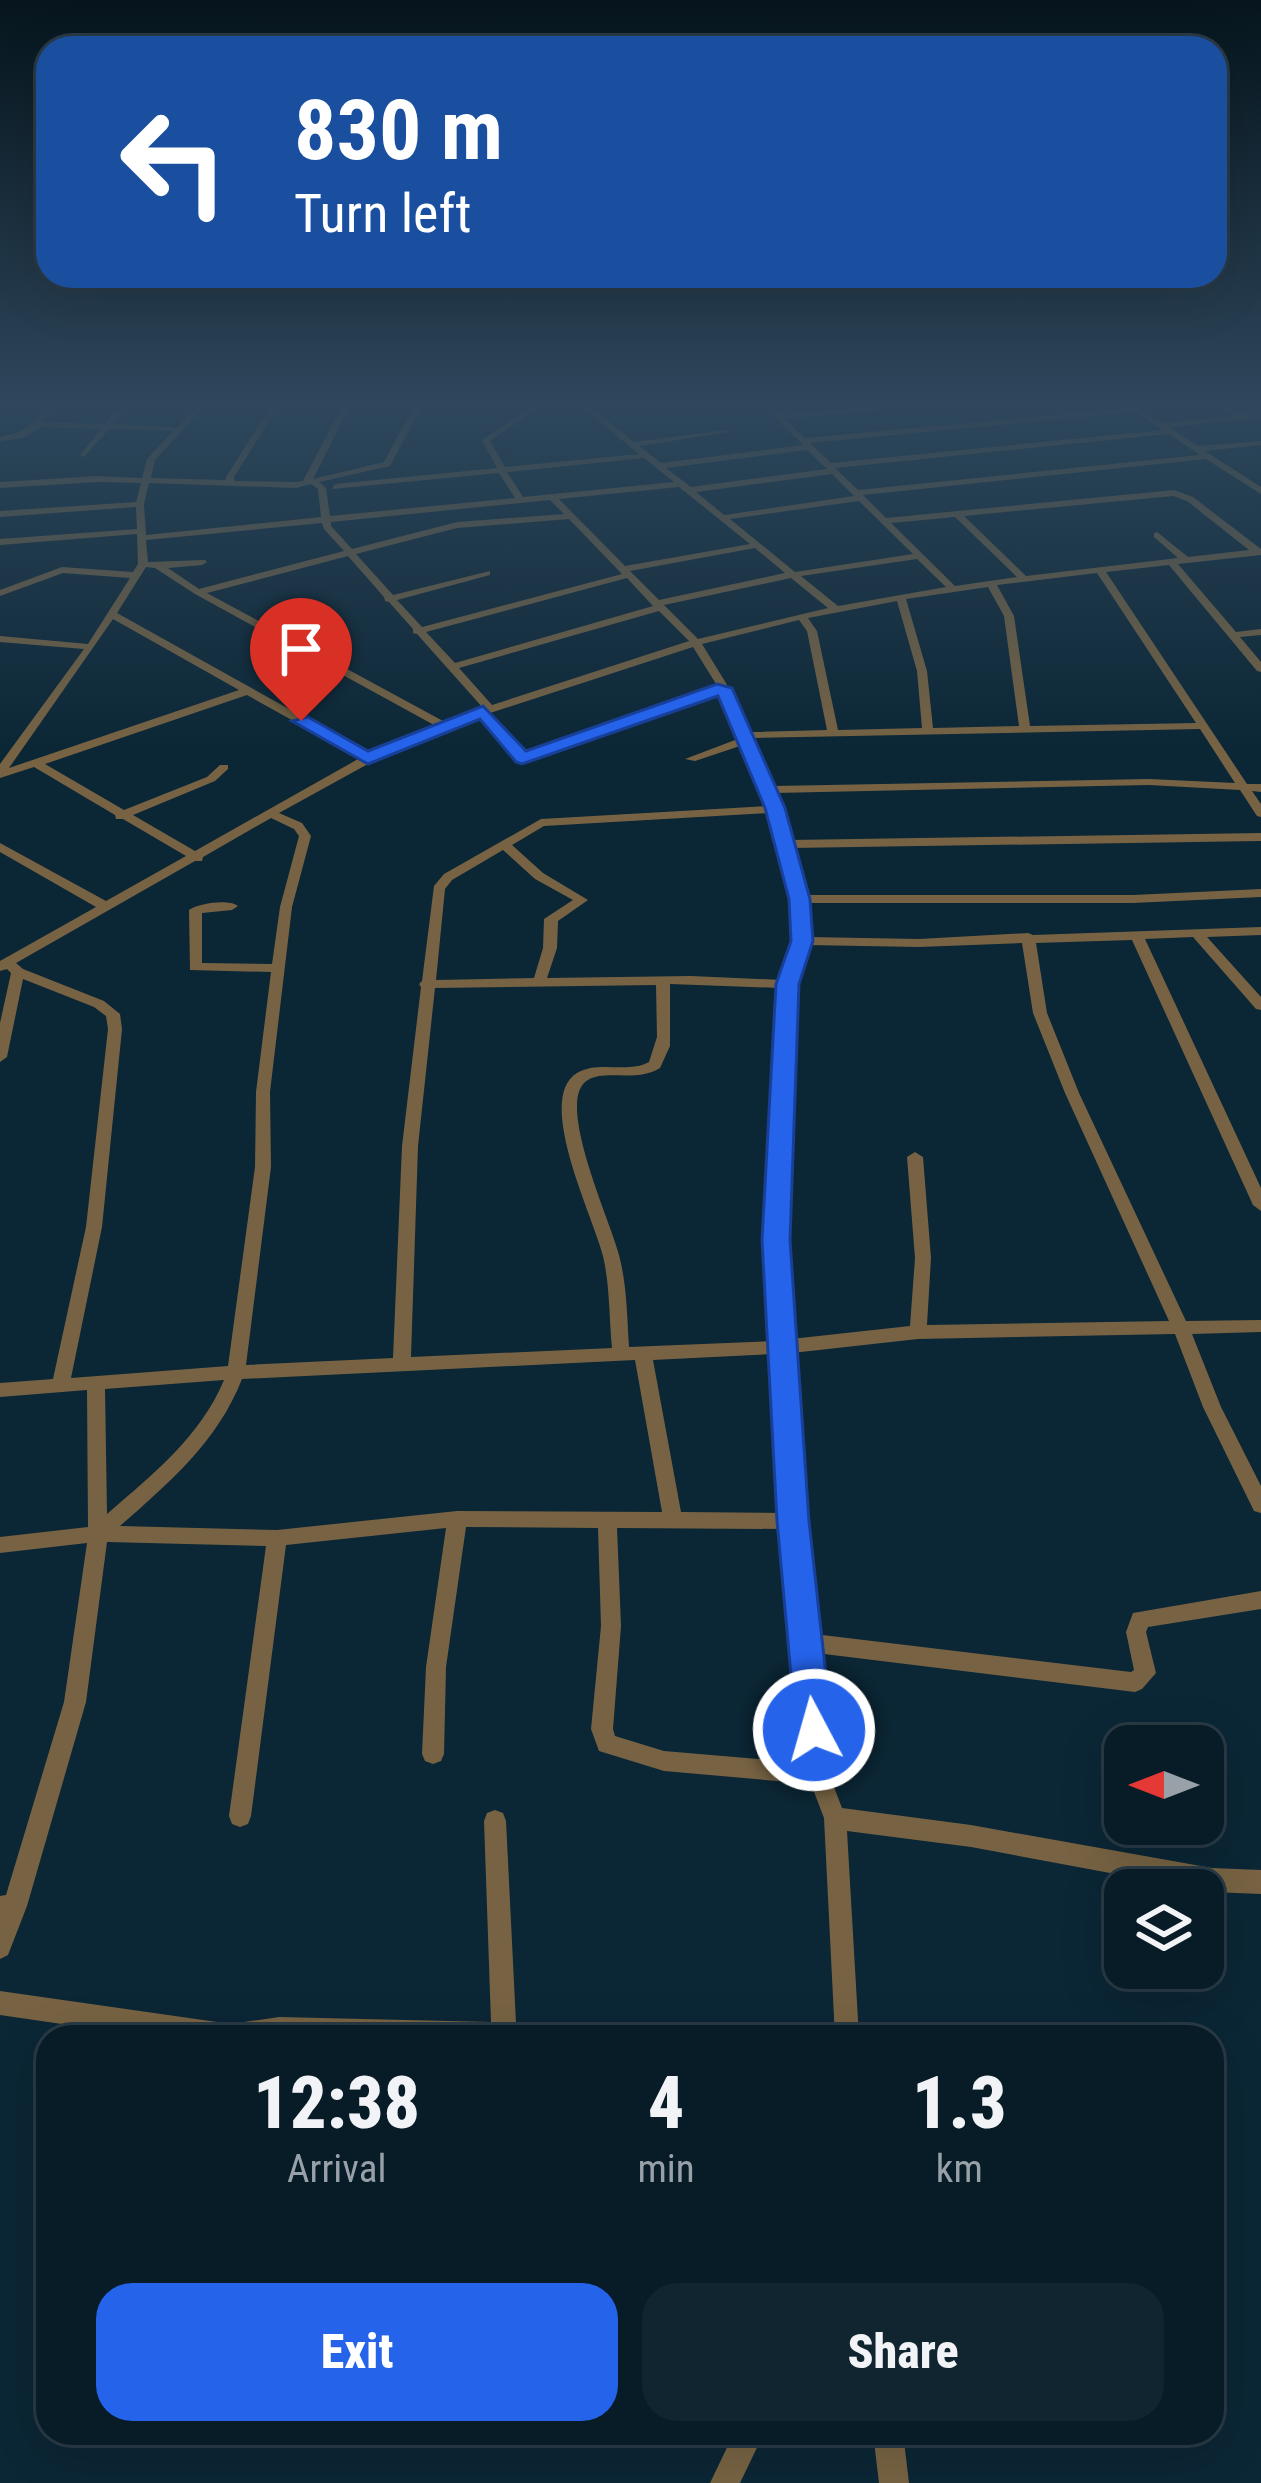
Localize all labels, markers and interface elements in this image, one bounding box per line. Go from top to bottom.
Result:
text: 830 m [294,81,503,180]
icon: left [96,84,252,240]
text: Turn left [294,182,471,245]
pin [250,598,352,721]
icon: arrive [268,616,334,682]
position arrow [751,1667,877,1793]
north arrow [1104,1725,1224,1845]
map controls [1104,1725,1224,1989]
button: layers [1104,1869,1224,1989]
text: 12:38 [253,2061,420,2146]
text: 4 [648,2061,684,2146]
text: 1.3 [912,2061,1007,2146]
text: Arrival [287,2146,386,2192]
text: min [637,2146,695,2192]
text: km [936,2146,983,2192]
button: Exit [96,2283,618,2421]
button: Share [642,2283,1164,2421]

